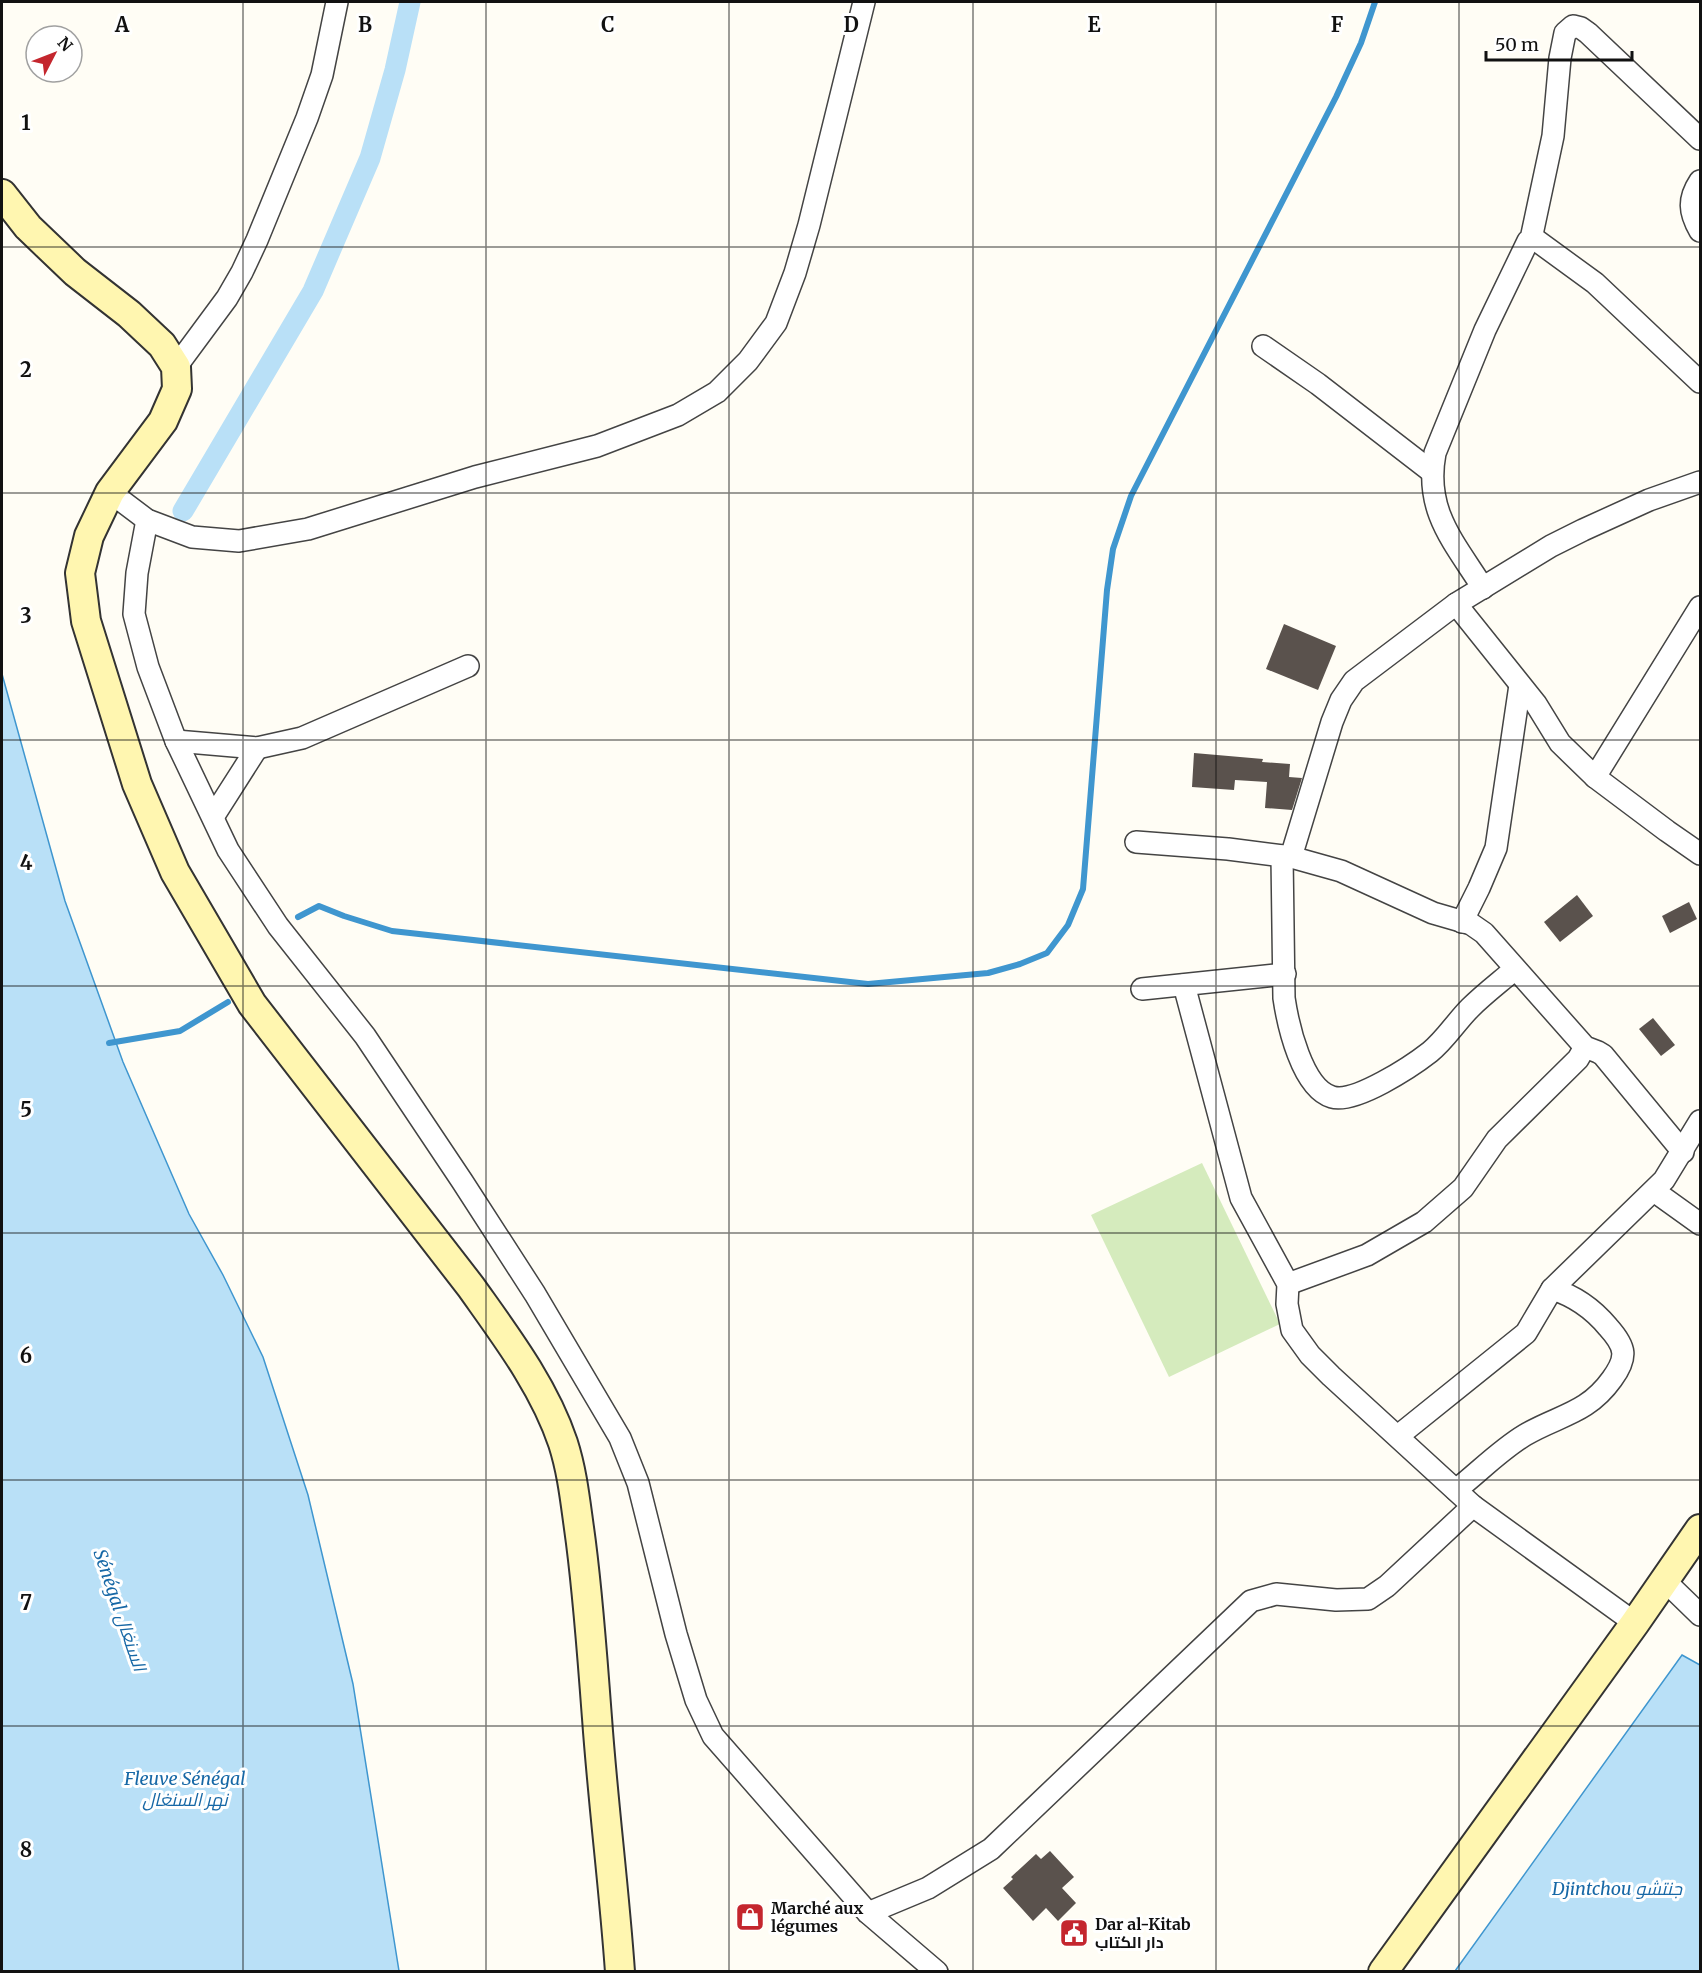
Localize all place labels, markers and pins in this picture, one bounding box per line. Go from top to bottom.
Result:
place label: Marché aux légumes [771,1898,863,1936]
shop icon: Marché aux légumes [734,1901,766,1933]
place label: Dar al-Kitab دار الكتاب [1095,1914,1191,1952]
public building icon: Dar al-Kitab دار الكتاب [1058,1917,1090,1949]

